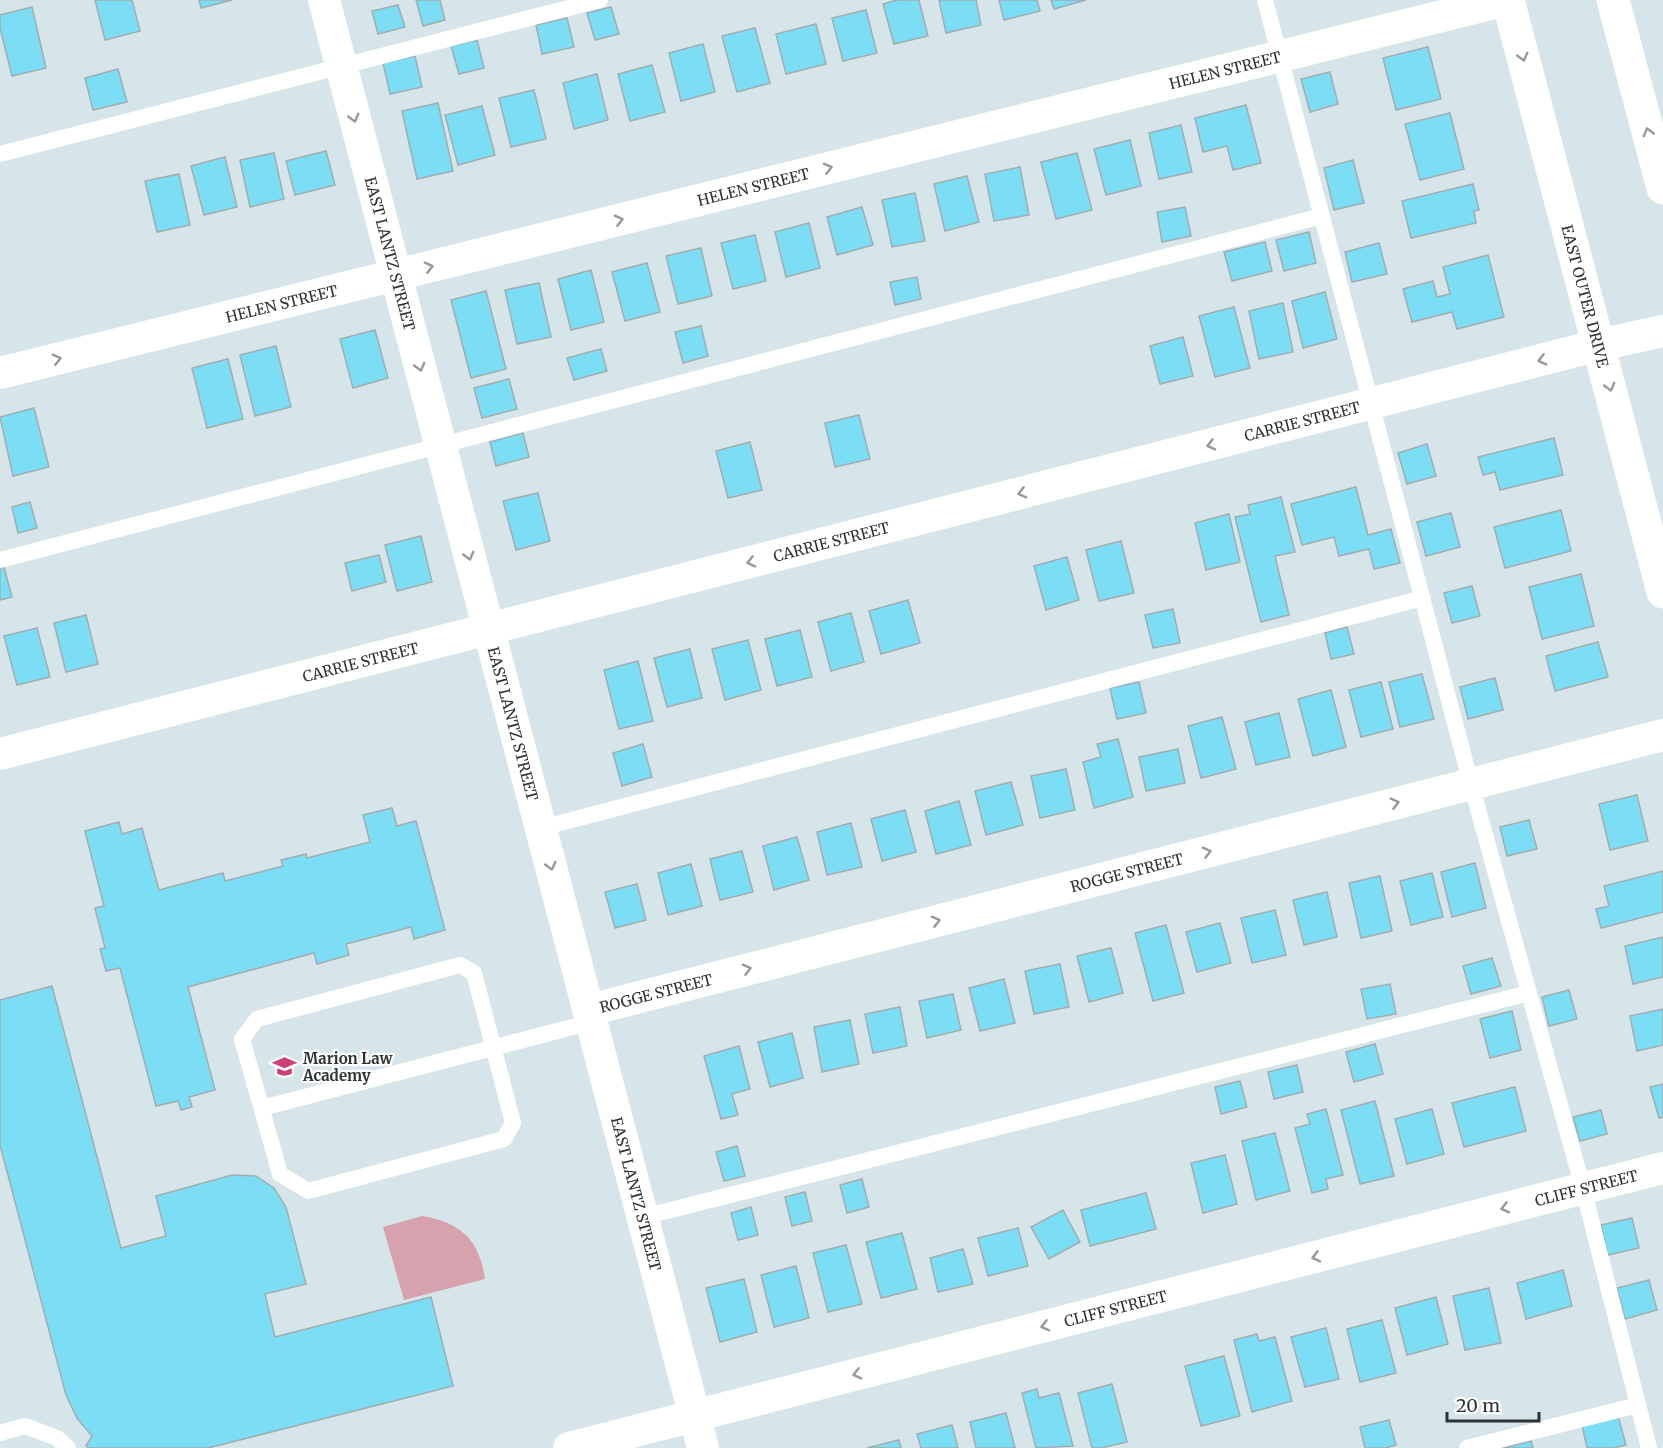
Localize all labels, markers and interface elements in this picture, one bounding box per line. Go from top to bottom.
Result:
street label: HELEN STREET [1167,47,1284,93]
one-way arrow [1515,51,1528,61]
one-way arrow [347,112,360,122]
one-way arrow [1643,127,1655,138]
one-way arrow [823,162,833,175]
street label: HELEN STREET [695,163,812,210]
street label: EAST LANTZ STREET [361,174,420,333]
one-way arrow [614,214,624,227]
street label: EAST OUTER DRIVE [1558,223,1613,370]
one-way arrow [424,261,434,274]
street label: HELEN STREET [224,280,340,326]
one-way arrow [1537,352,1547,365]
one-way arrow [52,354,62,367]
one-way arrow [413,361,425,372]
one-way arrow [1602,382,1615,392]
street label: CARRIE STREET [1242,397,1363,445]
one-way arrow [1206,437,1216,450]
one-way arrow [1017,485,1027,498]
street label: CARRIE STREET [771,517,892,565]
one-way arrow [462,551,475,561]
one-way arrow [747,555,757,567]
street label: CARRIE STREET [300,638,421,686]
street label: EAST LANTZ STREET [484,645,543,803]
one-way arrow [1390,798,1400,811]
one-way arrow [1201,846,1211,859]
street label: ROGGE STREET [1068,849,1186,896]
one-way arrow [544,861,557,871]
one-way arrow [930,916,941,928]
one-way arrow [742,964,752,977]
street label: ROGGE STREET [597,969,715,1016]
place label: Marion Law Academy [302,1049,394,1085]
school or university icon: Marion Law Academy [272,1054,298,1080]
street label: EAST LANTZ STREET [607,1115,666,1273]
street label: CLIFF STREET [1533,1165,1640,1210]
one-way arrow [1500,1201,1510,1214]
one-way arrow [1311,1249,1321,1262]
street label: CLIFF STREET [1062,1286,1169,1330]
one-way arrow [1041,1318,1051,1331]
one-way arrow [852,1367,862,1379]
scale bar [1447,1385,1538,1423]
text: 20 m [1456,1394,1500,1417]

